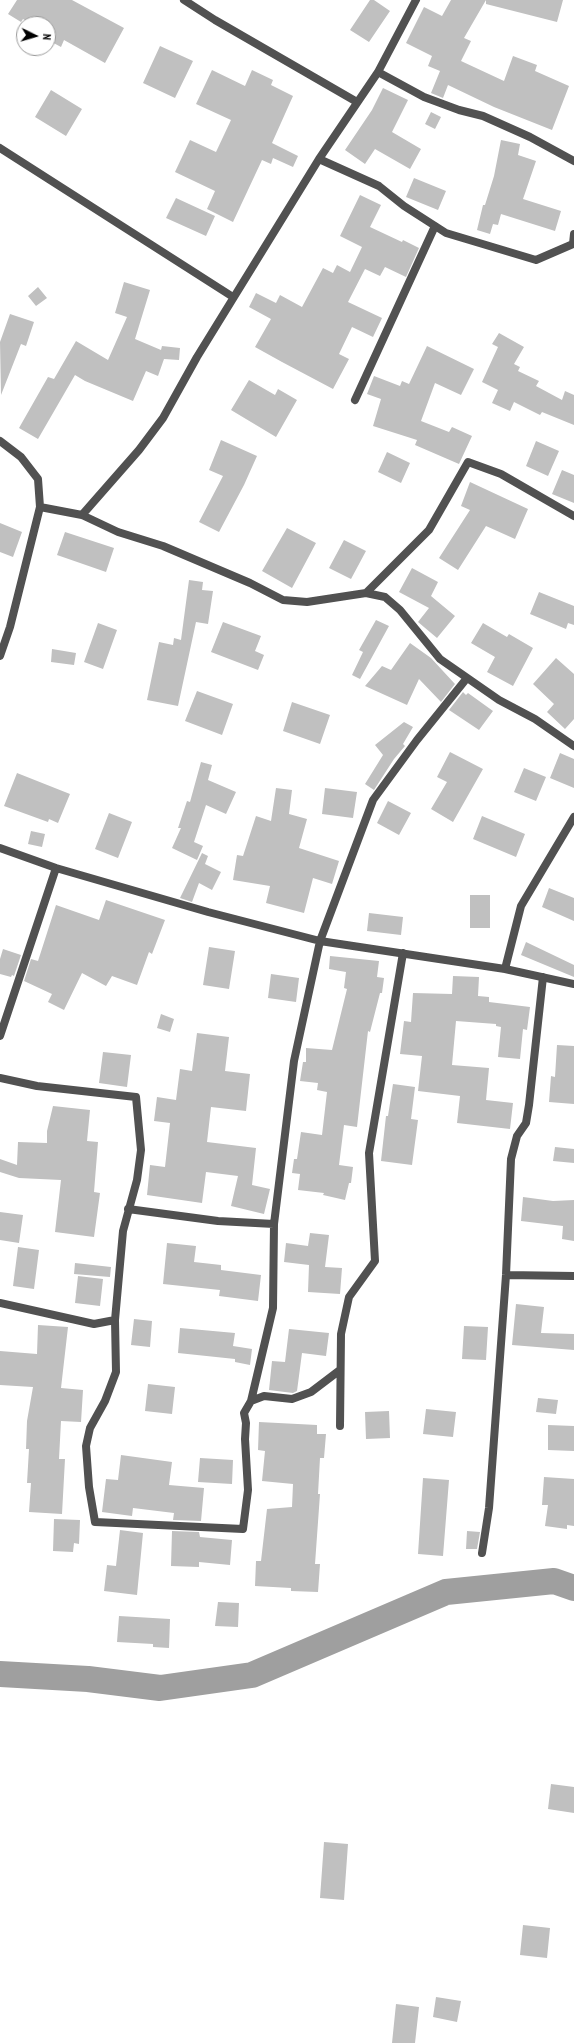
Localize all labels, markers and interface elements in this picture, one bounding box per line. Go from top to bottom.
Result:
north arrow [16,16,56,56]
text: N [40,33,54,41]

